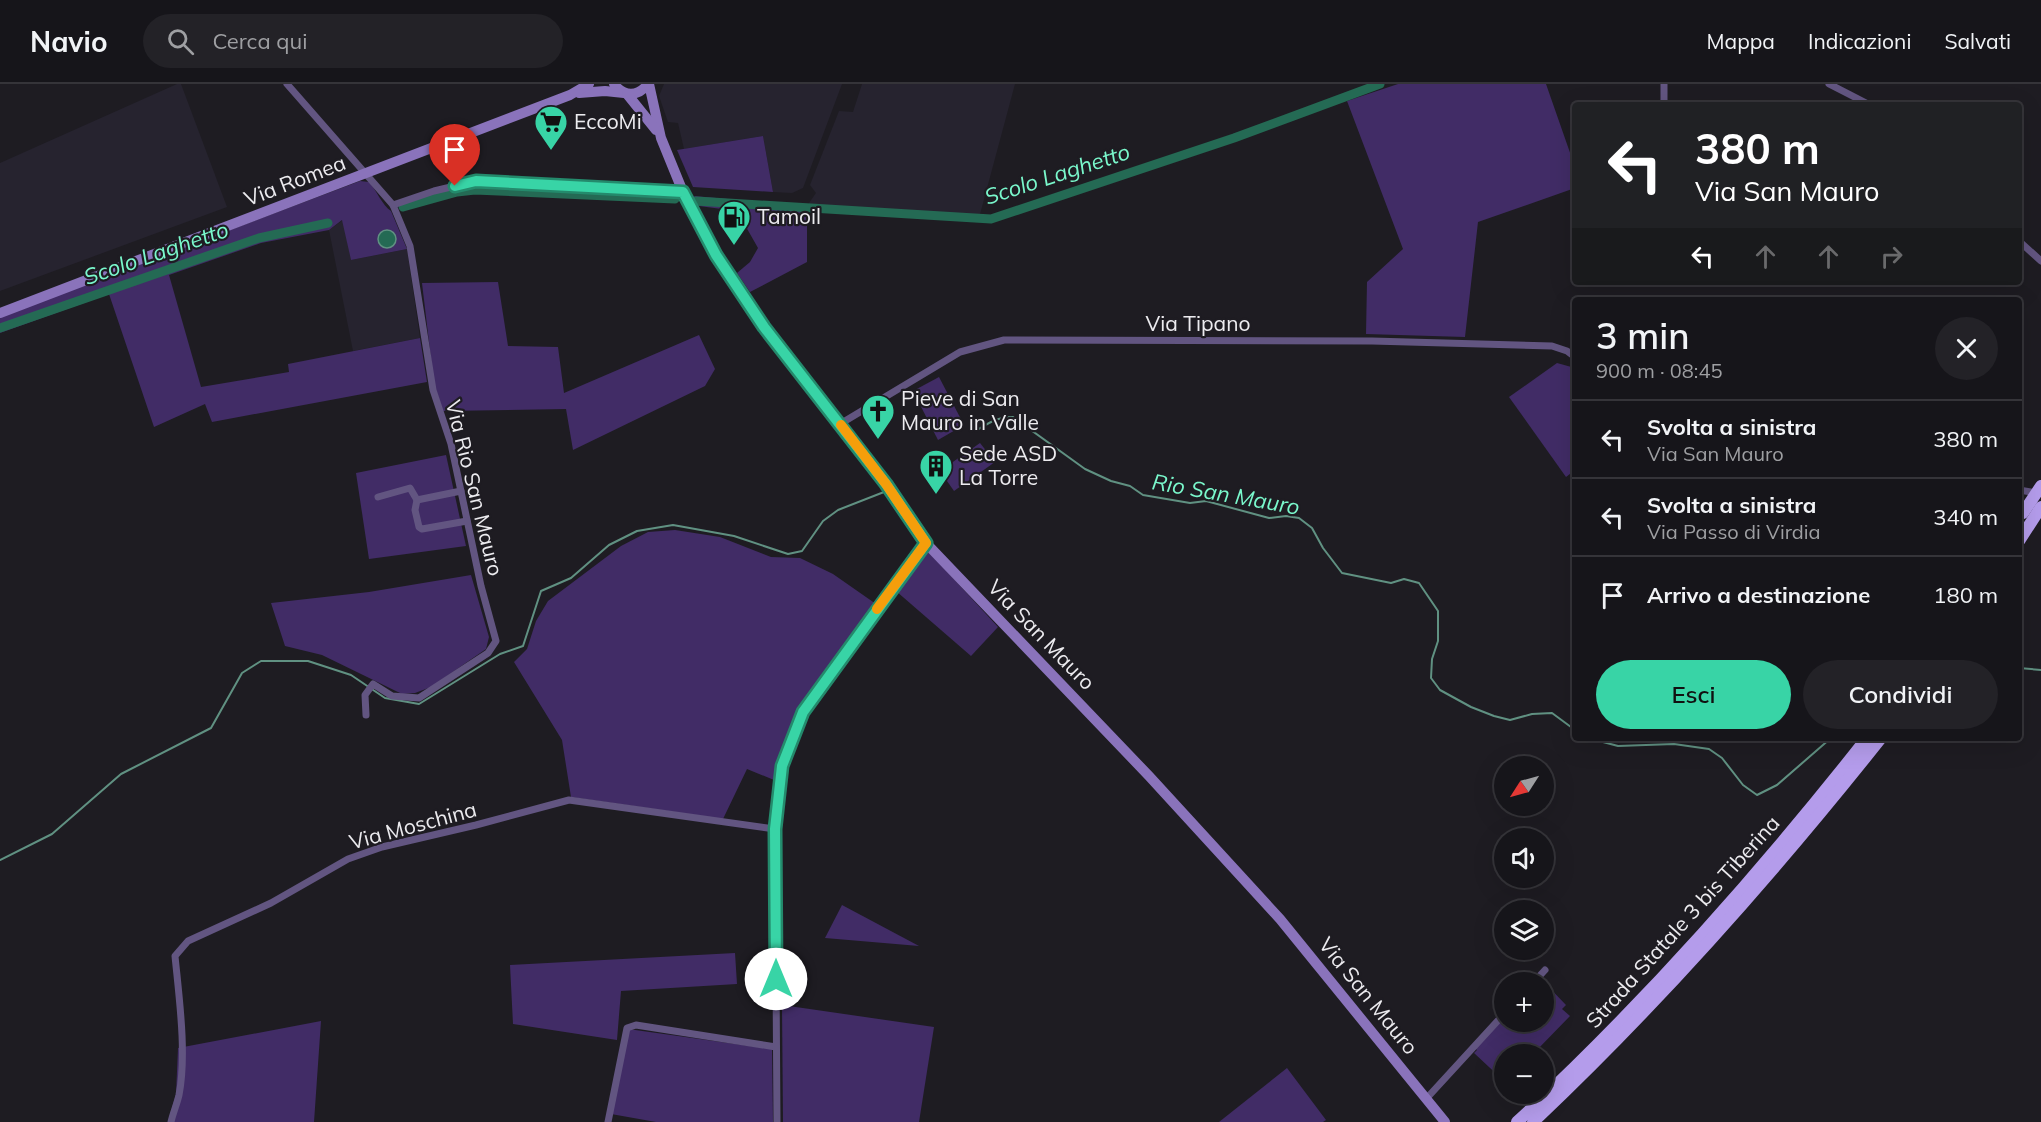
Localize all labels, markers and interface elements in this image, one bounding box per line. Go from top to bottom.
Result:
search box [143,14,563,68]
text: Navio [30,24,107,59]
icon: search [164,25,197,58]
text: Cerca qui [212,27,307,55]
text: Mappa [1707,28,1775,54]
text: Indicazioni [1808,28,1911,54]
text: Salvati [1944,28,2011,54]
supermarket icon: EccoMi [533,104,569,151]
place label: EccoMi [574,108,642,134]
text: 380 m [1695,122,1820,175]
pin [429,124,480,186]
icon: left [1596,126,1674,204]
icon: arrive [438,133,471,166]
water label: Scolo Laghetto [981,137,1133,211]
street label: Via Romea [240,149,349,211]
text: Via San Mauro [1695,174,1879,208]
fuel station icon: Tamoil [716,199,752,246]
place label: Tamoil [757,203,821,229]
water label: Scolo Laghetto [80,215,232,291]
icon: left [1686,240,1719,273]
icon: ahead [1749,240,1782,273]
icon: ahead [1812,240,1845,273]
icon: right [1875,240,1908,273]
street label: Via Tipano [1146,310,1250,336]
text: 3 min [1596,313,1690,358]
button: close [1935,317,1998,380]
text: 900 m · 08:45 [1596,358,1722,383]
place label: Pieve di San Mauro in Valle [901,385,1039,435]
church icon: Pieve di San Mauro in Valle [860,393,896,440]
street label: Via Rio San Mauro [441,397,509,578]
text: Svolta a sinistra [1647,413,1816,441]
icon: left [1596,423,1629,456]
text: 380 m [1933,425,1998,453]
place label: Sede ASD La Torre [959,440,1057,490]
text: Via San Mauro [1647,441,1784,466]
building icon: Sede ASD La Torre [918,448,954,495]
water label: Rio San Mauro [1150,467,1302,521]
text: Svolta a sinistra [1647,491,1816,519]
icon: left [1596,501,1629,534]
text: 340 m [1933,503,1998,531]
text: Via Passo di Virdia [1647,519,1821,544]
street label: Via San Mauro [983,574,1101,695]
icon: arrive [1596,579,1629,612]
text: Arrivo a destinazione [1647,581,1870,609]
text: 180 m [1933,581,1998,609]
button: Esci [1596,660,1791,729]
button: Condividi [1803,660,1998,729]
north arrow [1494,756,1554,816]
map controls [1494,756,1554,1104]
street label: Via Moschina [346,796,479,855]
street label: Strada Statale 3 bis Tiberina [1580,810,1785,1033]
button: sound [1494,828,1554,888]
button: layers [1494,900,1554,960]
street label: Via San Mauro [1314,931,1424,1059]
position arrow [744,947,808,1011]
button: + [1494,972,1554,1032]
button: − [1494,1044,1554,1104]

